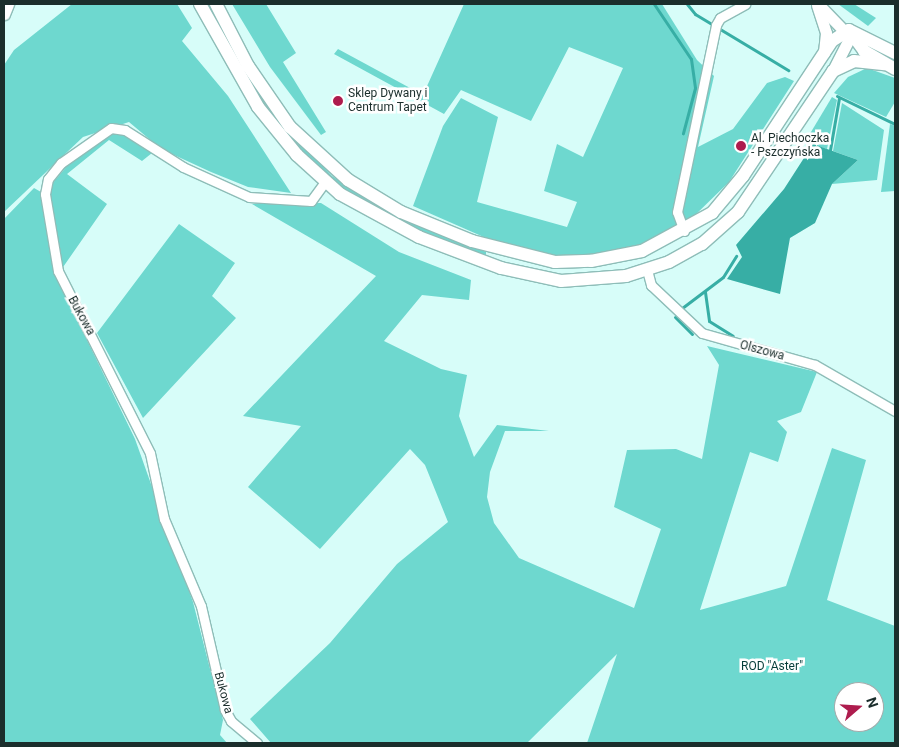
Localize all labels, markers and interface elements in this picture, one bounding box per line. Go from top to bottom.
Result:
place label: Sklep Dywany i Centrum Tapet [348,87,428,115]
marker: Sklep Dywany i Centrum Tapet [332,95,344,107]
place label: Al. Piechoczka - Pszczyńska [751,132,829,160]
marker: Al. Piechoczka - Pszczyńska [735,140,747,152]
street label: Bukowa [64,294,98,338]
street label: Olszowa [738,338,786,364]
park label: ROD "Aster" [741,660,803,674]
street label: Bukowa [211,671,235,715]
north arrow [834,682,884,732]
text: N [863,695,881,710]

